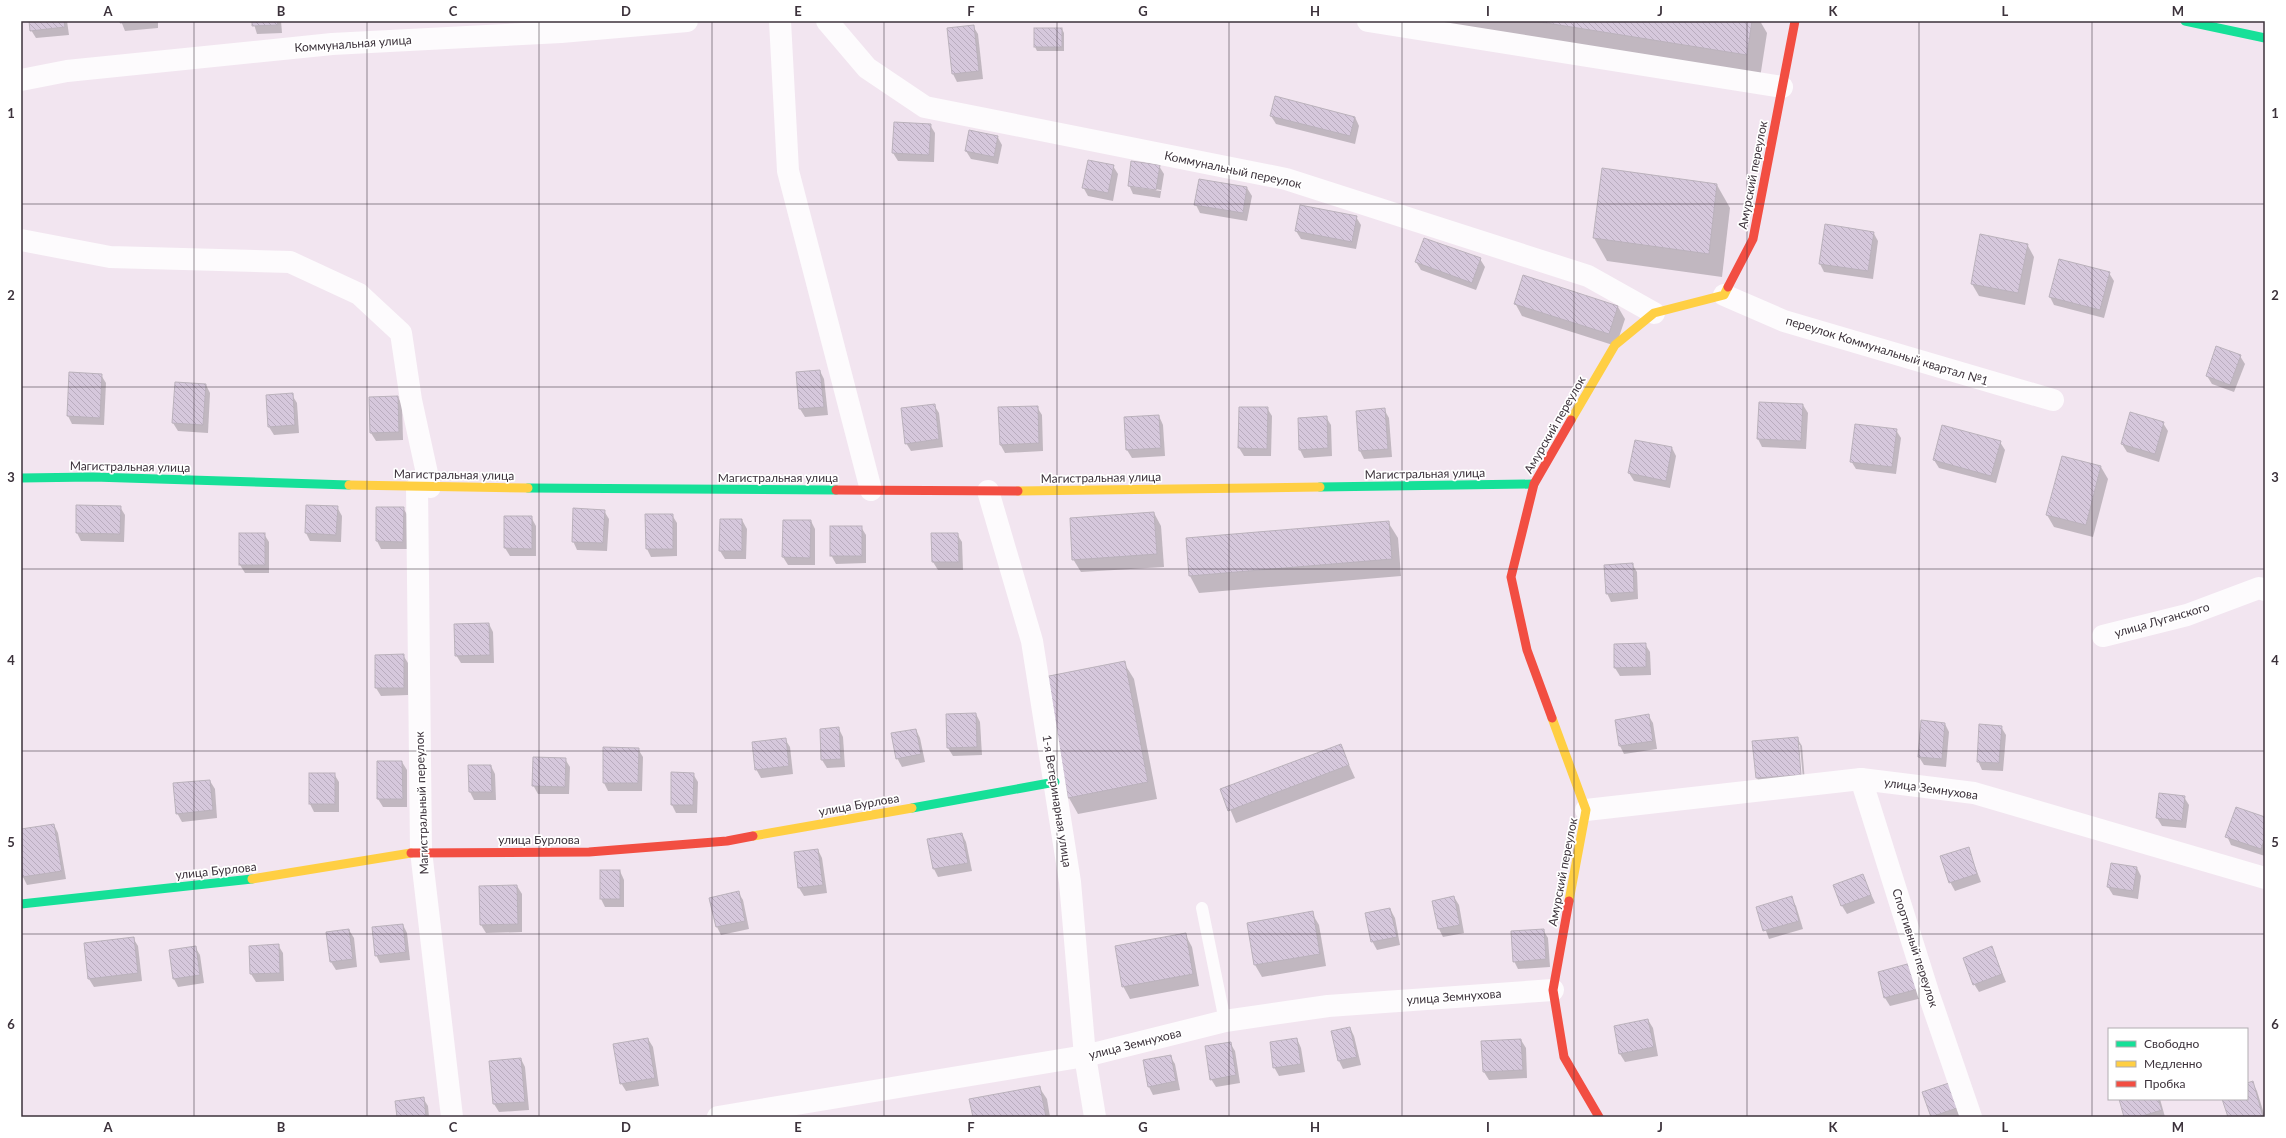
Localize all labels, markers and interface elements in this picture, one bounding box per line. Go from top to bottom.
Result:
text: A [102,3,113,19]
text: B [277,3,286,19]
text: C [449,3,458,19]
text: D [621,3,631,19]
text: E [794,3,802,19]
text: F [967,3,975,19]
text: G [1138,3,1148,19]
text: H [1310,3,1320,19]
text: I [1486,3,1490,19]
text: J [1657,3,1663,19]
text: K [1829,3,1839,19]
text: L [2002,3,2009,19]
text: M [2172,3,2184,19]
street label: Коммунальная улица [294,32,412,55]
text: 1 [7,105,15,121]
text: 1 [2271,105,2279,121]
street label: Амурский переулок [1735,119,1771,230]
street label: Коммунальный переулок [1163,148,1304,192]
text: 2 [7,287,15,303]
text: 2 [2271,287,2279,303]
street label: переулок Коммунальный квартал №1 [1784,313,1990,389]
street label: Амурский переулок [1521,373,1589,476]
street label: Магистральная улица [70,458,190,475]
street label: Магистральная улица [1365,465,1485,482]
street label: Магистральная улица [394,466,514,483]
text: 3 [7,469,15,485]
street label: Магистральная улица [1041,469,1161,486]
text: 3 [2271,469,2279,485]
street label: Магистральная улица [718,470,838,485]
street label: улица Луганского [2113,599,2211,640]
text: 4 [7,652,15,668]
text: 4 [2271,652,2279,668]
street label: Магистральный переулок [411,730,431,875]
street label: 1-я Ветеринарная улица [1040,734,1075,868]
street label: улица Земнухова [1883,774,1979,803]
street label: улица Бурлова [817,790,900,819]
street label: Амурский переулок [1545,816,1581,927]
street label: улица Бурлова [498,832,580,847]
text: 5 [7,834,15,850]
text: 5 [2271,834,2279,850]
street label: улица Бурлова [175,859,257,882]
street label: Спортивный переулок [1889,887,1942,1010]
street label: улица Земнухова [1406,986,1502,1007]
text: 6 [7,1016,15,1032]
text: 6 [2271,1016,2279,1032]
street label: улица Земнухова [1087,1025,1183,1062]
legend [2108,1028,2248,1100]
text: Свободно [2144,1036,2200,1051]
text: Медленно [2144,1056,2203,1071]
text: Пробка [2144,1076,2185,1091]
text: A [102,1119,113,1135]
text: B [277,1119,286,1135]
text: C [449,1119,458,1135]
text: D [621,1119,631,1135]
text: E [794,1119,802,1135]
text: F [967,1119,975,1135]
text: G [1138,1119,1148,1135]
text: H [1310,1119,1320,1135]
text: I [1486,1119,1490,1135]
text: J [1657,1119,1663,1135]
text: K [1829,1119,1839,1135]
text: L [2002,1119,2009,1135]
text: M [2172,1119,2184,1135]

